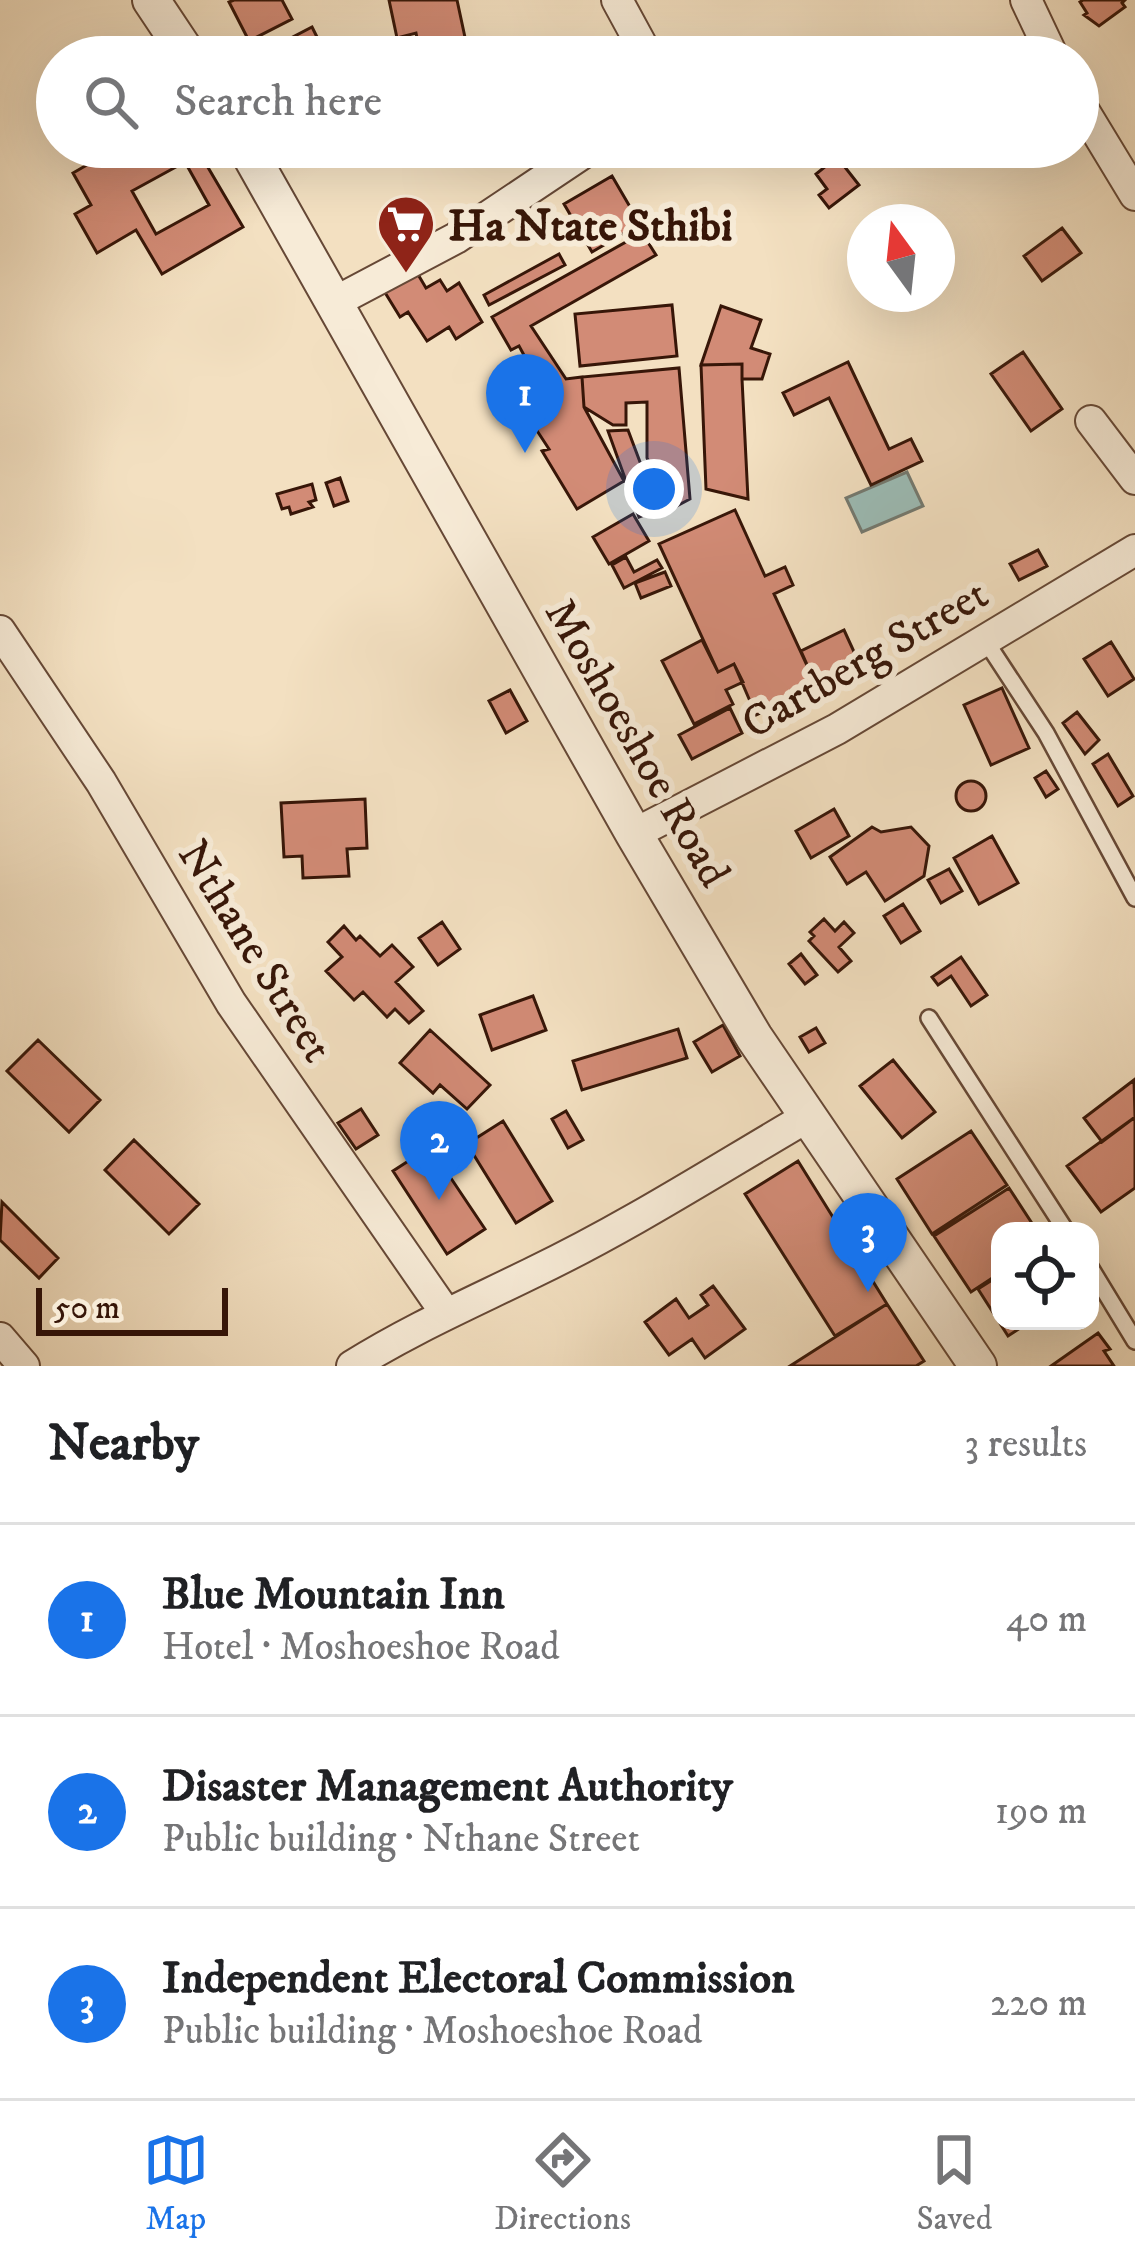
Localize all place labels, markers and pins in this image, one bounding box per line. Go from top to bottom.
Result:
supermarket icon: Ha Ntate Sthibi [375,193,437,275]
place label: Ha Ntate Sthibi [448,199,733,255]
pin: 1 [486,354,564,453]
pin: 2 [400,1101,478,1200]
pin: 3 [829,1193,907,1292]

